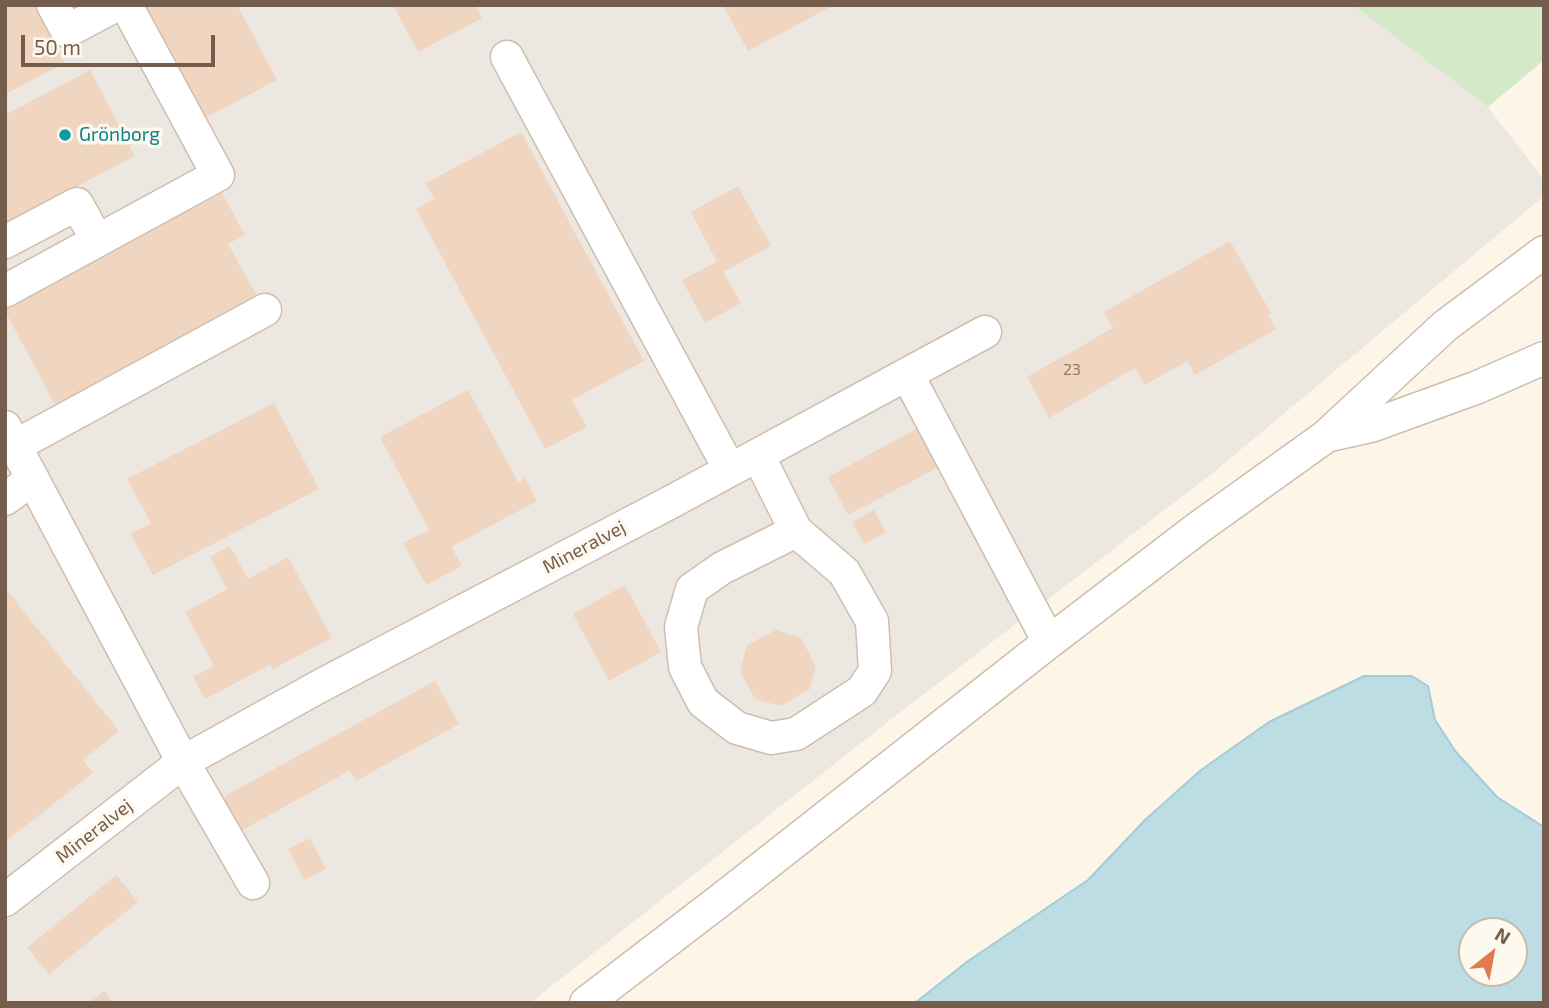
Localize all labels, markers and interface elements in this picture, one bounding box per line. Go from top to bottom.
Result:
scale bar [24,21,219,65]
text: 50 m [34,34,81,59]
place label: Grönborg [79,124,160,146]
marker: Grönborg [57,127,73,143]
house number: 23 [1063,360,1081,380]
street label: Mineralvej [539,516,629,578]
street label: Mineralvej [51,794,137,868]
north arrow [1458,917,1528,987]
text: N [1491,922,1515,949]

